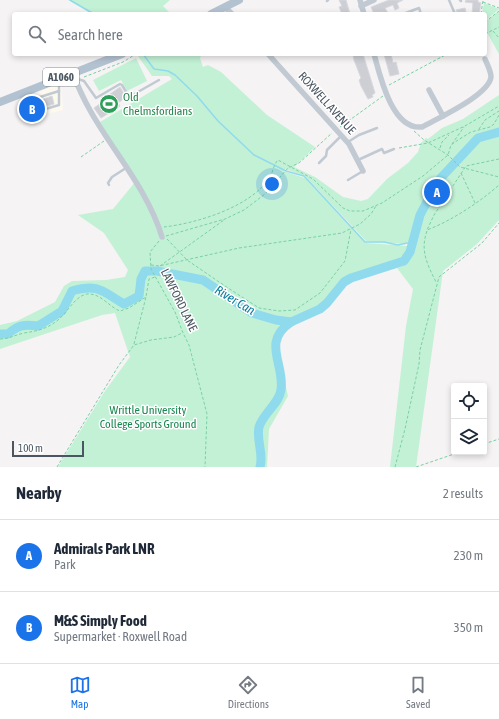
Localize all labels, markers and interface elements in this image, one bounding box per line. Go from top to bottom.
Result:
search box [12,12,487,56]
icon: search [26,23,48,45]
text: Search here [58,26,123,43]
road number: A1060 [43,68,79,86]
street label: ROXWELL AVENUE [295,69,359,137]
place label: Old Chelmsfordians [123,90,192,118]
sports icon: Old Chelmsfordians [98,93,120,115]
pin: B [19,94,45,124]
your location [262,174,282,194]
pin: A [424,177,450,207]
street label: LAWFORD LANE [158,266,200,334]
water label: River Can [212,282,259,318]
map controls [451,383,487,455]
button: locate [451,383,487,419]
park label: Writtle University College Sports Ground [100,403,196,431]
button: layers [451,419,487,455]
scale bar [12,439,84,458]
text: 100 m [18,442,43,454]
text: Nearby [16,483,62,503]
text: 2 results [443,486,483,501]
text: Admirals Park LNR [54,540,154,557]
text: A [26,548,32,563]
text: 230 m [454,548,483,563]
text: Park [54,557,76,572]
text: M&S Simply Food [54,612,147,629]
text: B [26,620,32,635]
text: 350 m [454,620,483,635]
text: Supermarket · Roxwell Road [54,629,187,644]
tab: Map [69,674,91,710]
tab: Directions [228,674,269,710]
tab: Saved [406,674,430,710]

